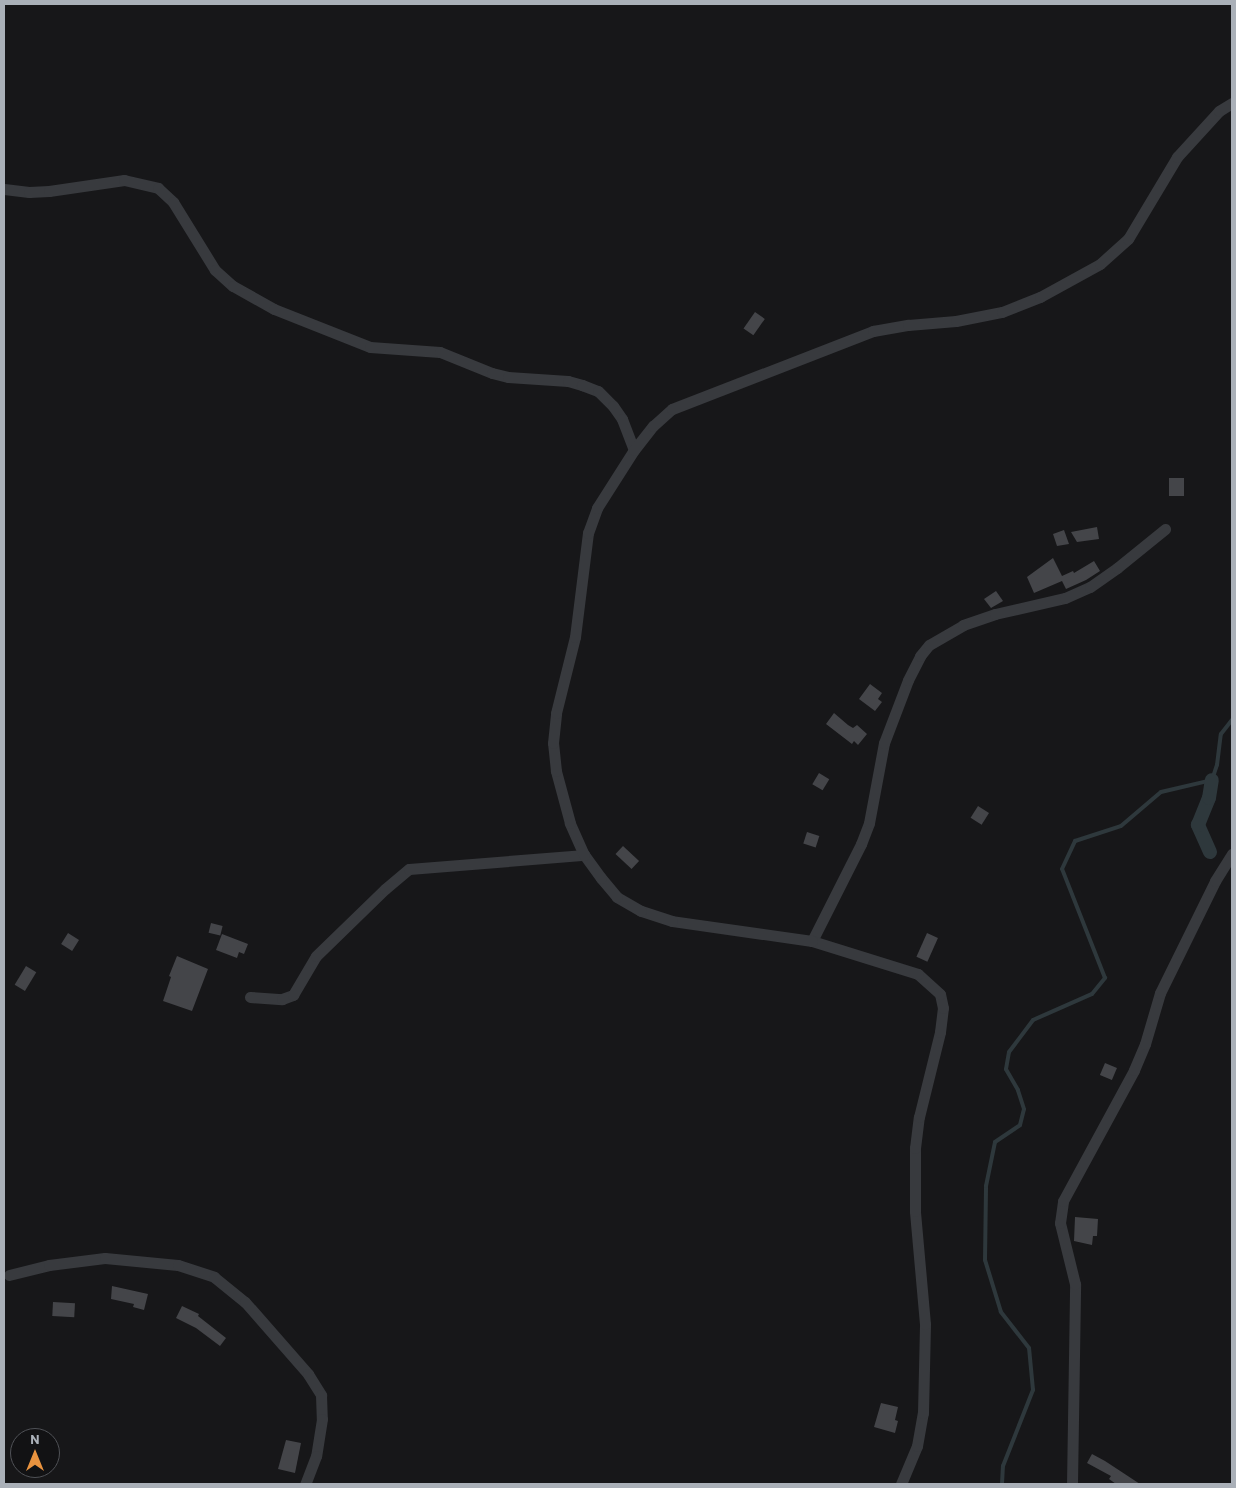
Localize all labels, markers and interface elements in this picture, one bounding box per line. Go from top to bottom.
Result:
north arrow [10,1428,60,1478]
text: N [30,1430,40,1447]

